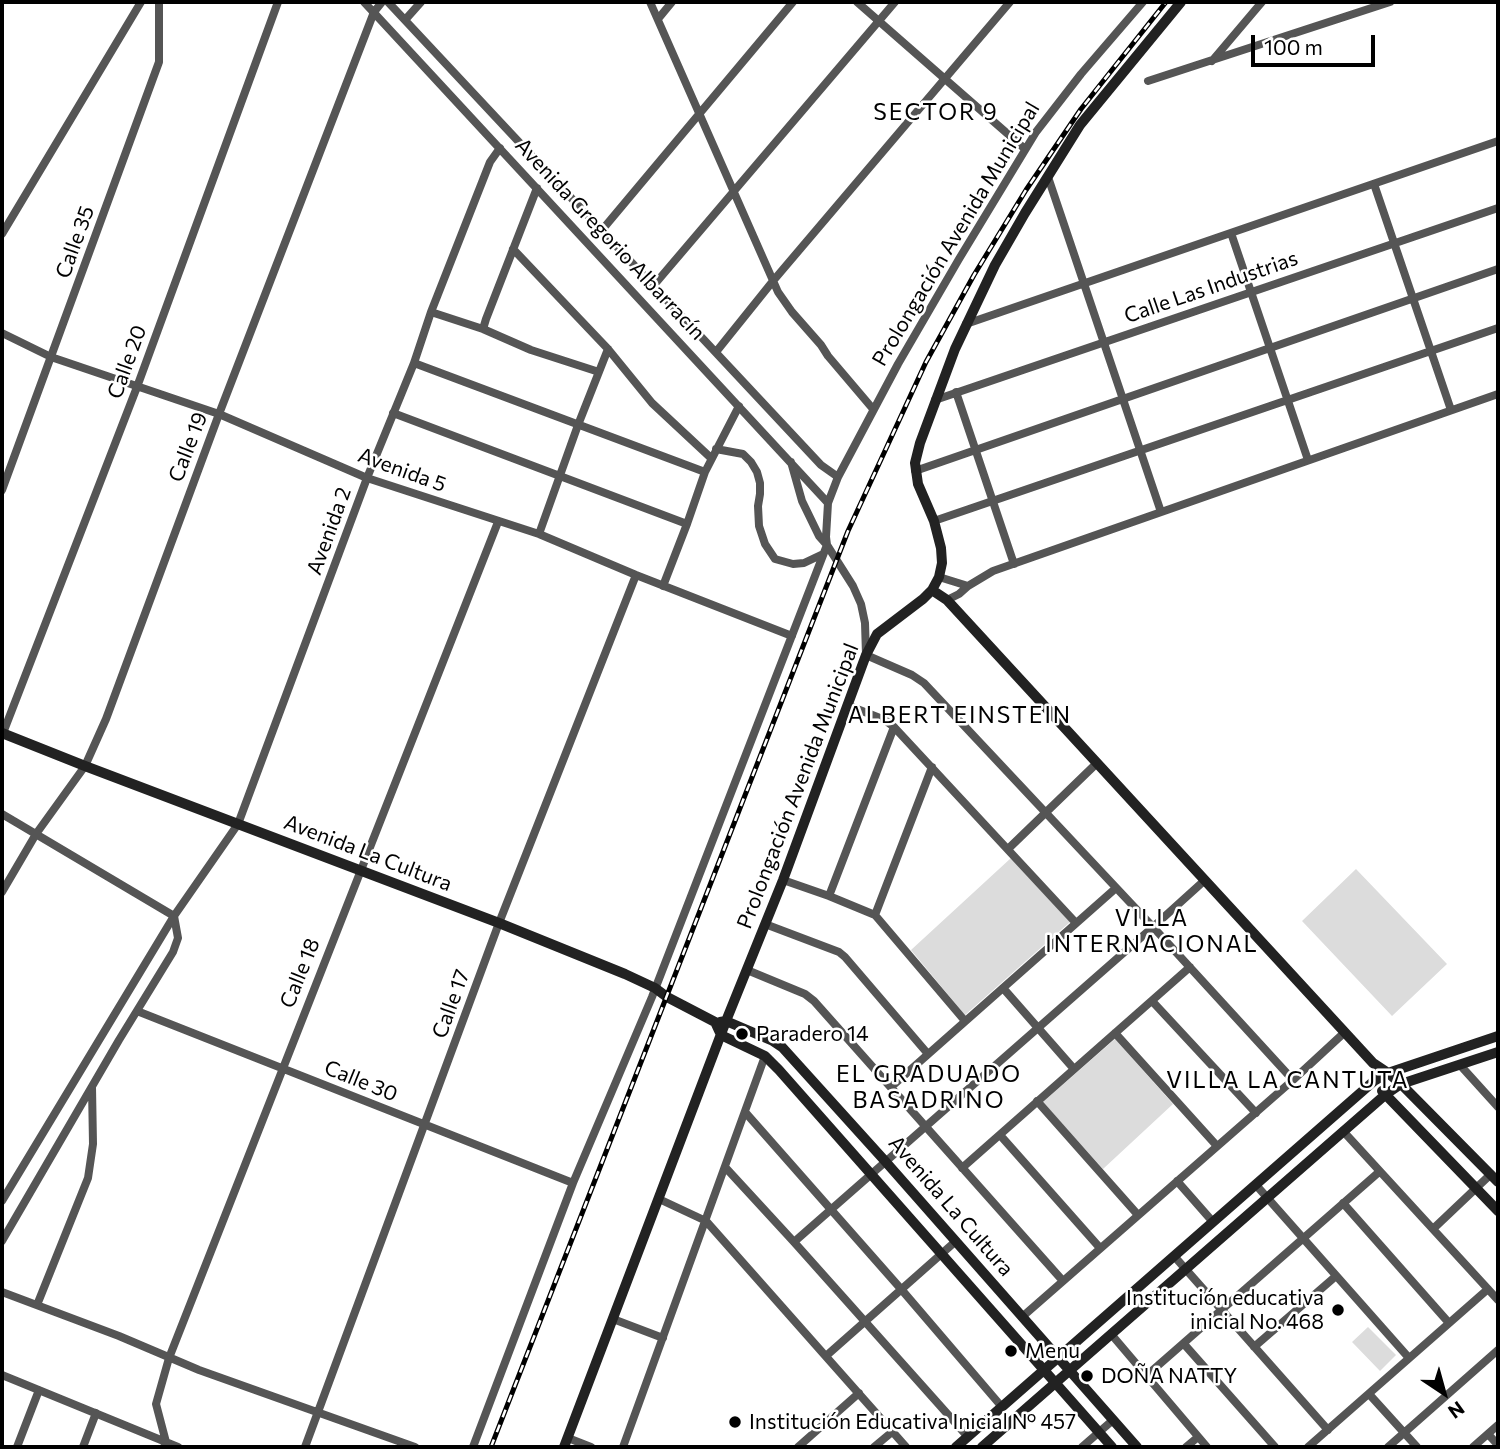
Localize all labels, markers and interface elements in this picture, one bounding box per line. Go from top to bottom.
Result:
scale bar [1255,21,1379,65]
text: 100 m [1264,34,1323,59]
street label: Prolongación Avenida Municipal [867,97,1045,371]
district label: SECTOR 9 [874,98,998,126]
street label: Avenida Gregorio Albarracín [510,133,710,345]
street label: Calle 35 [50,202,100,282]
street label: Calle Las Industrias [1121,245,1301,329]
street label: Calle 20 [102,322,152,402]
street label: Calle 19 [163,408,213,486]
street label: Avenida 5 [355,442,449,498]
street label: Avenida 2 [302,484,356,578]
street label: Prolongación Avenida Municipal [732,640,864,932]
district label: ALBERT EINSTEIN [850,701,1070,729]
street label: Avenida La Cultura [281,809,455,897]
district label: VILLA INTERNACIONAL [1047,904,1257,958]
street label: Calle 18 [275,935,325,1011]
street label: Calle 17 [427,966,475,1042]
place label: Paradero 14 [756,1021,869,1047]
marker: Paradero 14 [734,1026,750,1042]
street label: Calle 30 [321,1055,401,1107]
district label: EL GRADUADO BASADRINO [837,1060,1021,1114]
district label: VILLA LA CANTUTA [1168,1066,1408,1094]
street label: Avenida La Cultura [883,1131,1019,1281]
place label: Institución educativa inicial No. 468 [1126,1285,1324,1335]
marker: Institución educativa inicial No. 468 [1330,1302,1346,1318]
place label: Menu [1025,1338,1080,1364]
marker: Menu [1003,1343,1019,1359]
north arrow [1409,1358,1479,1428]
place label: DOÑA NATTY [1101,1363,1237,1389]
marker: DOÑA NATTY [1079,1368,1095,1384]
text: N [1444,1397,1469,1424]
place label: Institución Educativa Inicial Nº 457 [749,1409,1076,1435]
marker: Institución Educativa Inicial Nº 457 [727,1414,743,1430]

